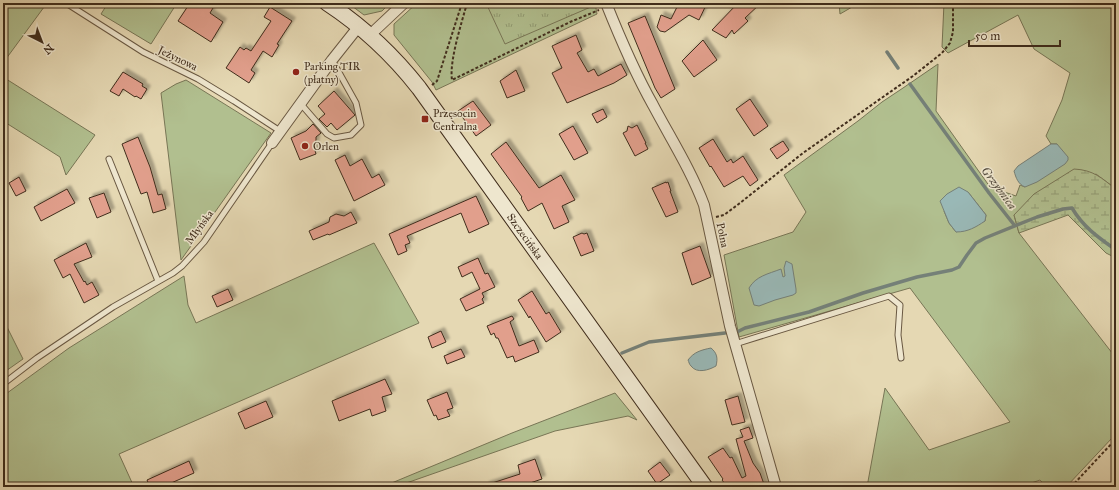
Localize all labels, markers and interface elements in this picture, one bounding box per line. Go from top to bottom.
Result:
north arrow [22,22,62,62]
scale bar [969,22,1060,48]
text: 50 m [975,29,1000,43]
text: N [40,41,56,57]
street label: Jeżynowa [155,43,200,75]
place label: Parking TIR (płatny) [304,60,361,86]
marker: Parking TIR (płatny) [291,67,301,77]
place label: Przęsocin Centralna [433,107,478,133]
marker: Przęsocin Centralna [420,114,430,124]
place label: Orlen [313,140,339,153]
marker: Orlen [300,141,310,151]
water label: Grzybnica [978,164,1020,212]
street label: Młyńska [183,207,216,247]
street label: Szczecińska [504,211,546,262]
street label: Polna [714,221,732,249]

